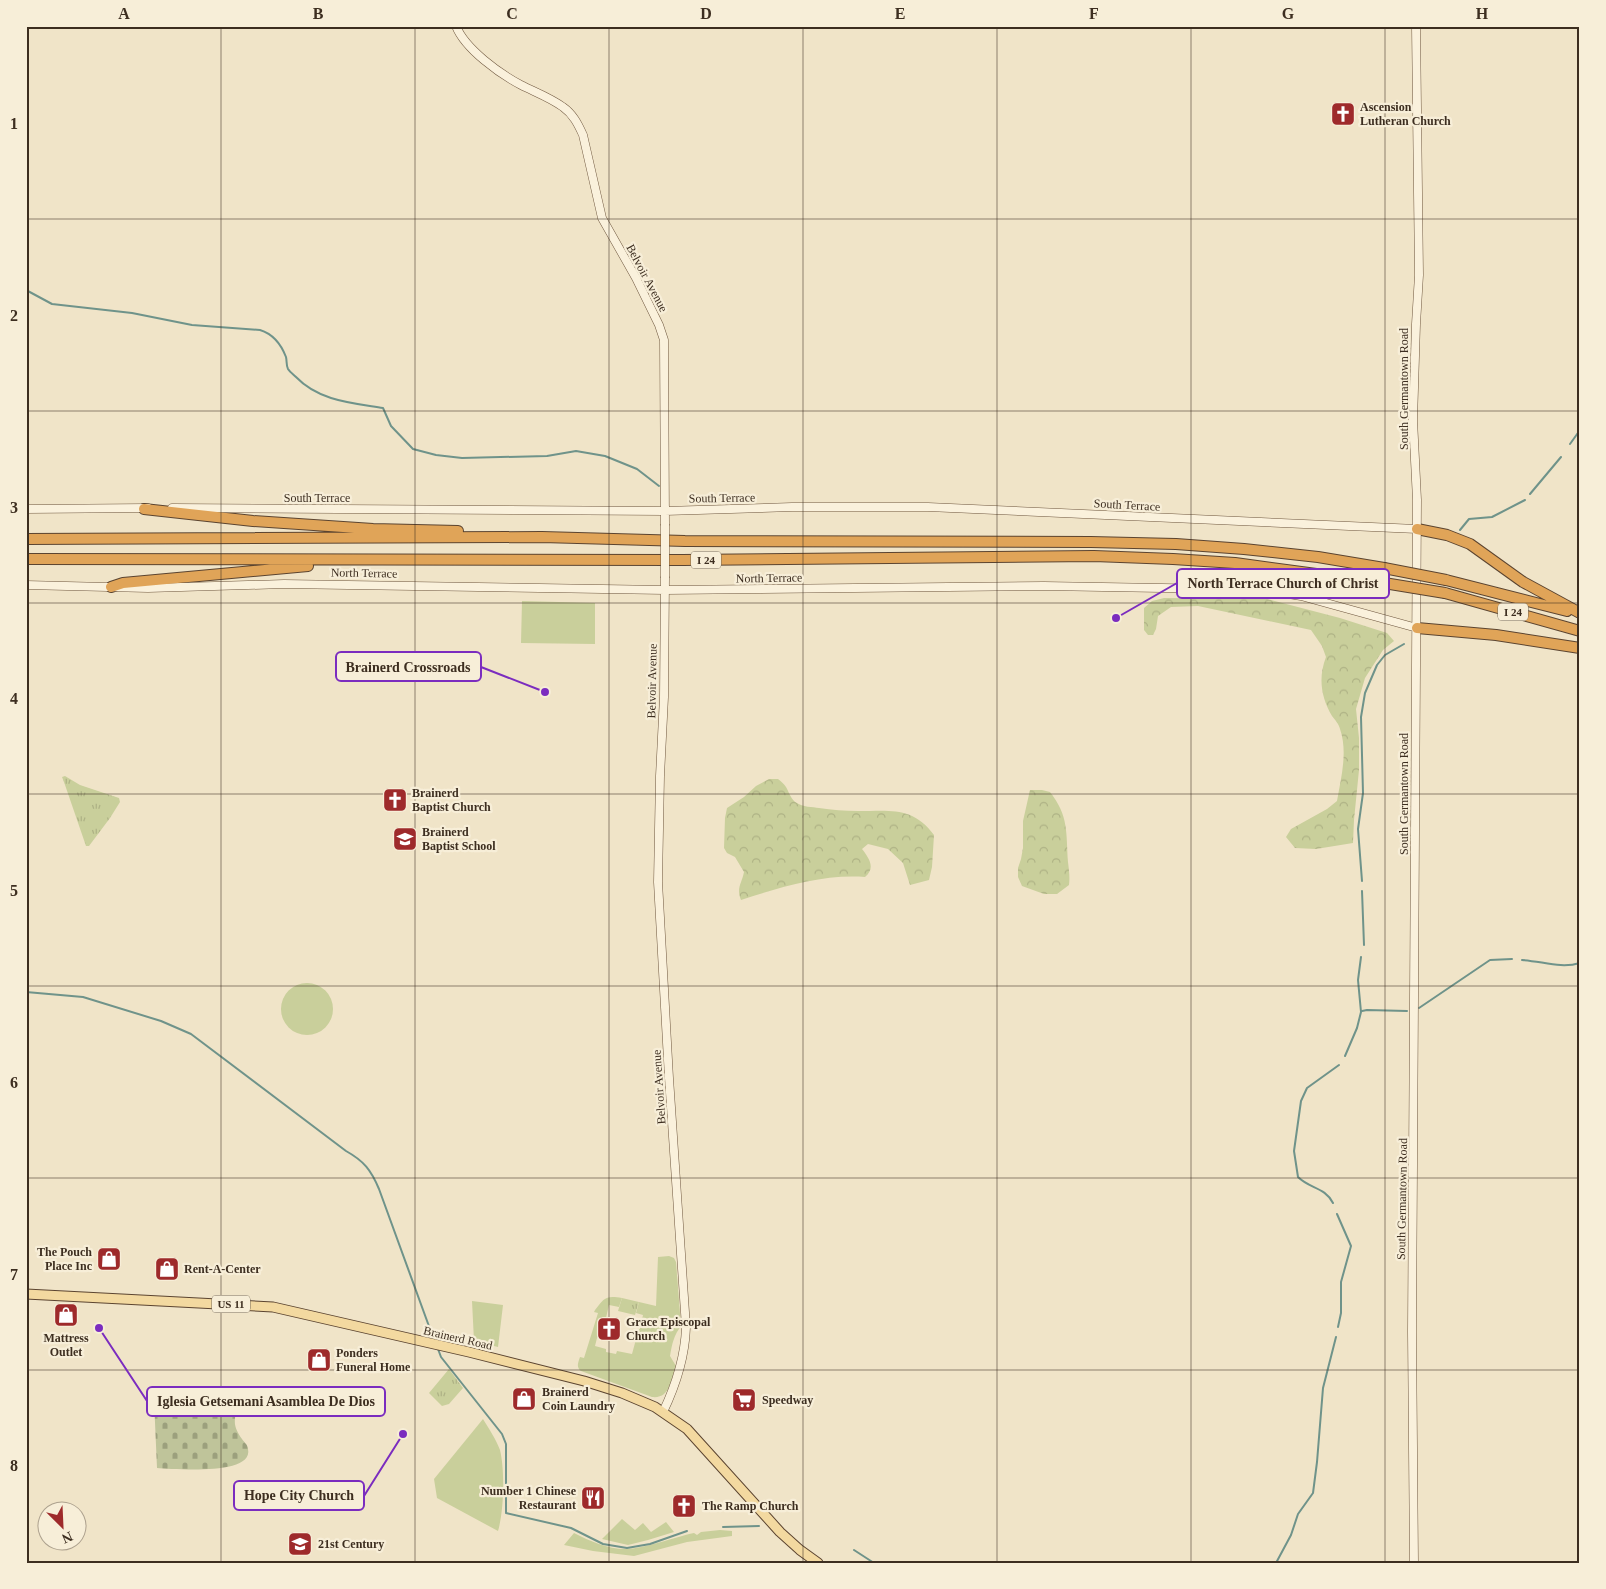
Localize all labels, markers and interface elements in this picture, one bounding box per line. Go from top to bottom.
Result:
text: A [118,5,130,22]
text: B [313,5,324,22]
text: C [506,5,518,22]
text: D [700,5,712,22]
text: E [895,5,905,22]
text: F [1089,5,1099,22]
text: G [1282,5,1295,22]
text: H [1476,5,1489,22]
place label: Ascension Lutheran Church [1360,100,1451,128]
church icon: Ascension Lutheran Church [1330,101,1356,127]
text: 1 [10,115,18,132]
street label: Belvoir Avenue [623,242,671,314]
text: 2 [10,307,18,324]
street label: South Germantown Road [1397,328,1411,450]
street label: South Terrace [689,490,755,506]
street label: South Terrace [284,491,350,505]
street label: South Terrace [1093,496,1161,514]
text: 3 [10,499,18,516]
road number: I 24 [691,552,721,568]
street label: North Terrace [331,565,397,581]
callout: North Terrace Church of Christ [1177,569,1389,598]
street label: North Terrace [736,570,802,586]
text: North Terrace Church of Christ [1187,576,1379,591]
road number: I 24 [1498,604,1528,620]
street label: Belvoir Avenue [644,644,660,718]
callout: Brainerd Crossroads [336,652,481,681]
text: Brainerd Crossroads [345,660,471,675]
text: 4 [10,690,18,707]
street label: South Germantown Road [1397,733,1411,855]
place label: Brainerd Baptist Church [412,786,491,814]
church icon: Brainerd Baptist Church [382,787,408,813]
place label: Brainerd Baptist School [422,825,496,853]
school or university icon: Brainerd Baptist School [392,826,418,852]
text: 5 [10,882,18,899]
street label: Belvoir Avenue [649,1049,669,1125]
text: 6 [10,1074,18,1091]
street label: South Germantown Road [1394,1138,1410,1260]
place label: The Pouch Place Inc [37,1245,93,1273]
shop icon: The Pouch Place Inc [96,1246,122,1272]
shop icon: Rent-A-Center [154,1256,180,1282]
place label: Rent-A-Center [184,1262,261,1276]
text: 7 [10,1266,18,1283]
road number: US 11 [212,1296,250,1312]
shop icon: Mattress Outlet [53,1302,79,1328]
place label: Grace Episcopal Church [626,1315,711,1343]
church icon: Grace Episcopal Church [596,1316,622,1342]
street label: Brainerd Road [422,1323,494,1353]
place label: Mattress Outlet [43,1331,89,1359]
place label: Ponders Funeral Home [336,1346,411,1374]
shop icon: Ponders Funeral Home [306,1347,332,1373]
place label: Brainerd Coin Laundry [542,1385,615,1413]
shop icon: Brainerd Coin Laundry [511,1386,537,1412]
callout: Iglesia Getsemani Asamblea De Dios [147,1387,385,1416]
supermarket icon: Speedway [731,1387,757,1413]
place label: Speedway [762,1393,813,1407]
text: Iglesia Getsemani Asamblea De Dios [157,1394,375,1409]
text: 8 [10,1457,18,1474]
callout: Hope City Church [234,1481,364,1510]
place label: Number 1 Chinese Restaurant [481,1484,577,1512]
restaurant icon: Number 1 Chinese Restaurant [580,1485,606,1511]
text: Hope City Church [244,1488,354,1503]
church icon: The Ramp Church [671,1493,697,1519]
place label: The Ramp Church [702,1499,799,1513]
north arrow [38,1502,88,1552]
text: N [59,1529,75,1546]
school or university icon: 21st Century [287,1531,313,1557]
place label: 21st Century [318,1537,384,1551]

